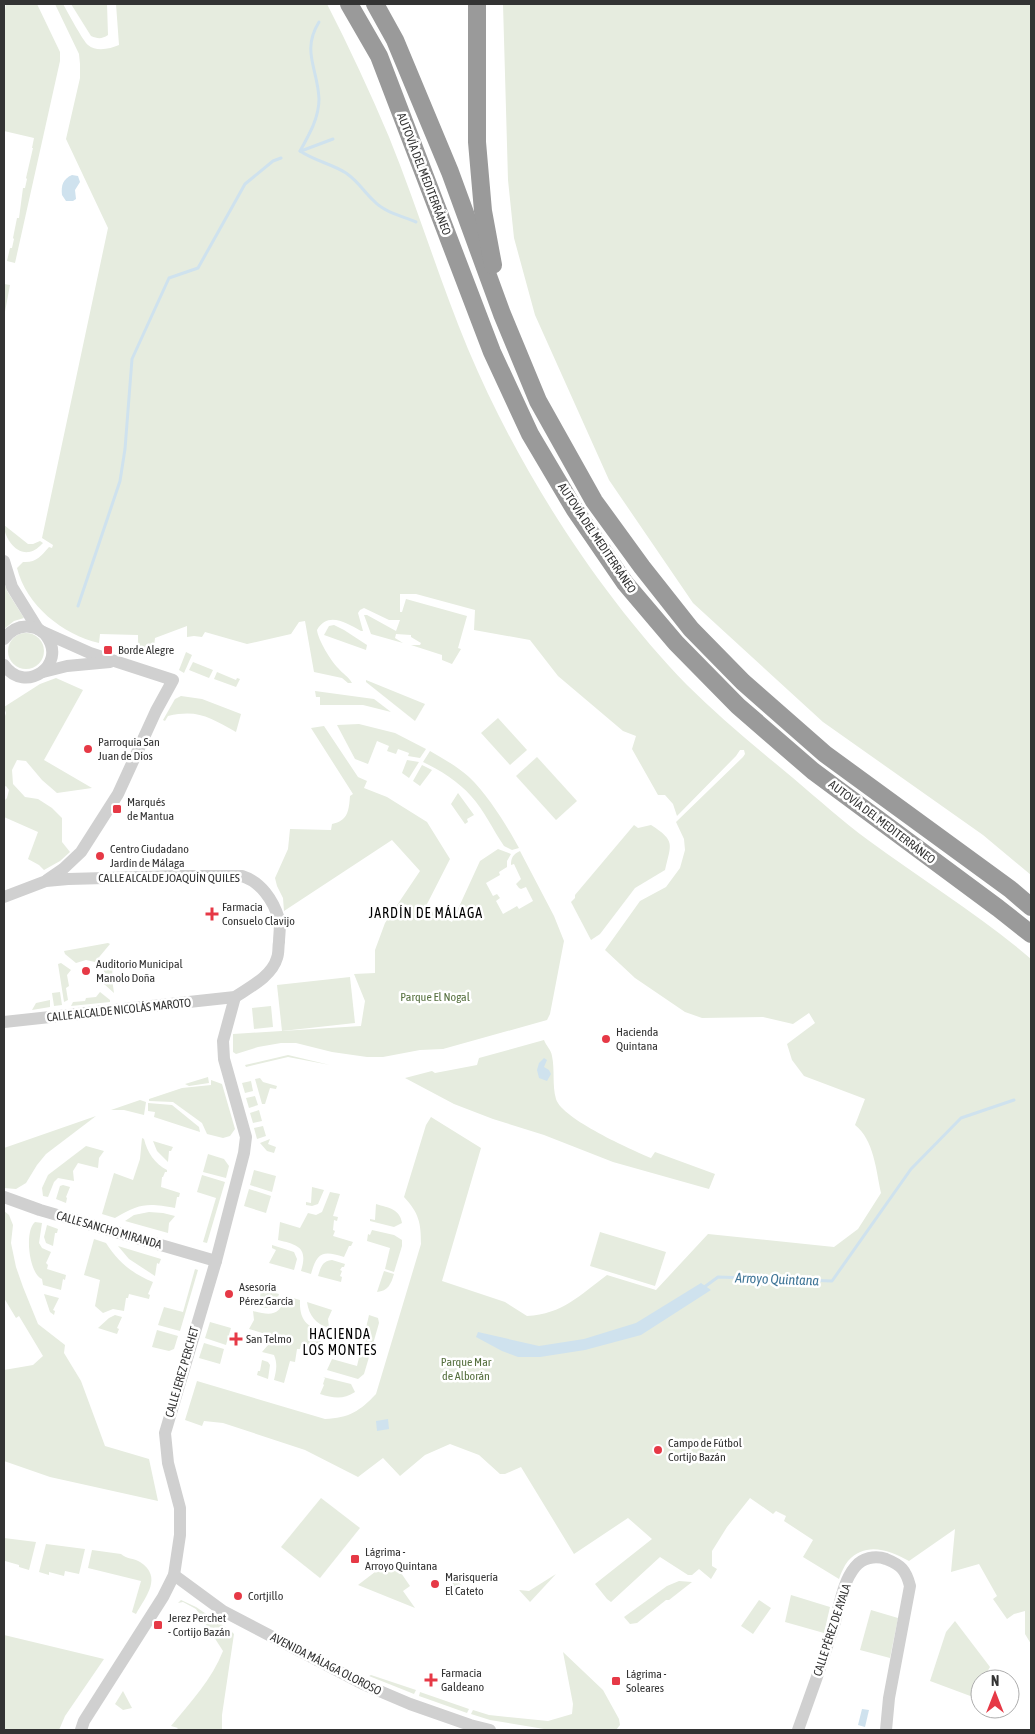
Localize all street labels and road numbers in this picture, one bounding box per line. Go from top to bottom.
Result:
street label: AUTOVÍA DEL MEDITERRÁNEO [394,111,454,237]
street label: AUTOVÍA DEL MEDITERRÁNEO [555,480,639,596]
street label: AUTOVÍA DEL MEDITERRÁNEO [826,777,938,867]
street label: CALLE ALCALDE JOAQUÍN QUILES [98,871,240,885]
street label: CALLE ALCALDE NICOLÁS MAROTO [46,995,192,1025]
street label: CALLE SANCHO MIRANDA [55,1208,163,1252]
street label: CALLE JEREZ PERCHET [162,1324,202,1419]
street label: CALLE PÉREZ DE AYALA [810,1582,854,1678]
street label: AVENIDA MÁLAGA OLOROSO [268,1630,384,1698]

